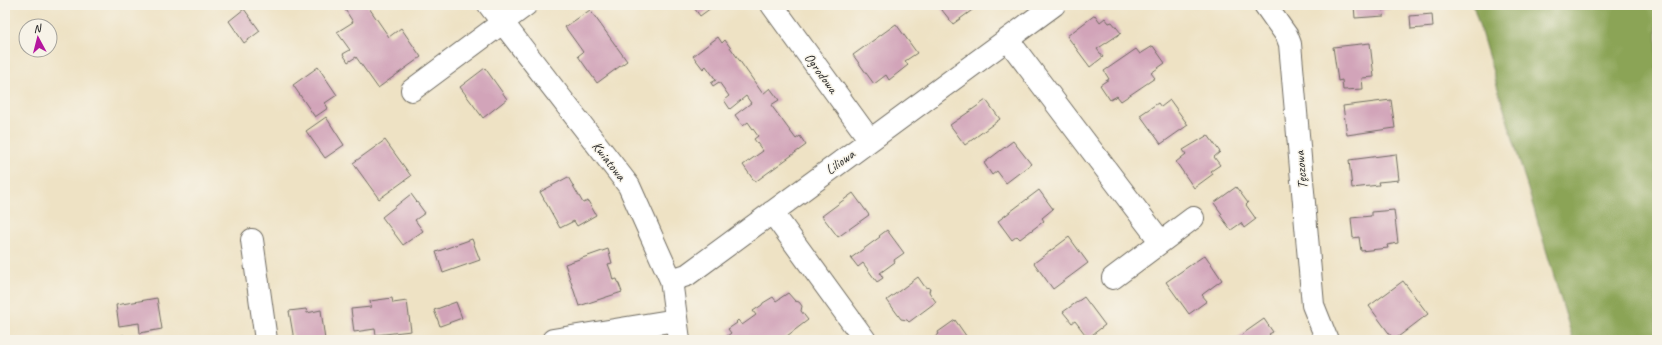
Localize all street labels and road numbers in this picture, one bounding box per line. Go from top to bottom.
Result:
street label: Ogrodowa [801,50,842,97]
street label: Kwiatowa [588,138,630,185]
street label: Liliowa [822,145,859,178]
street label: Tęczowa [1291,149,1311,190]

